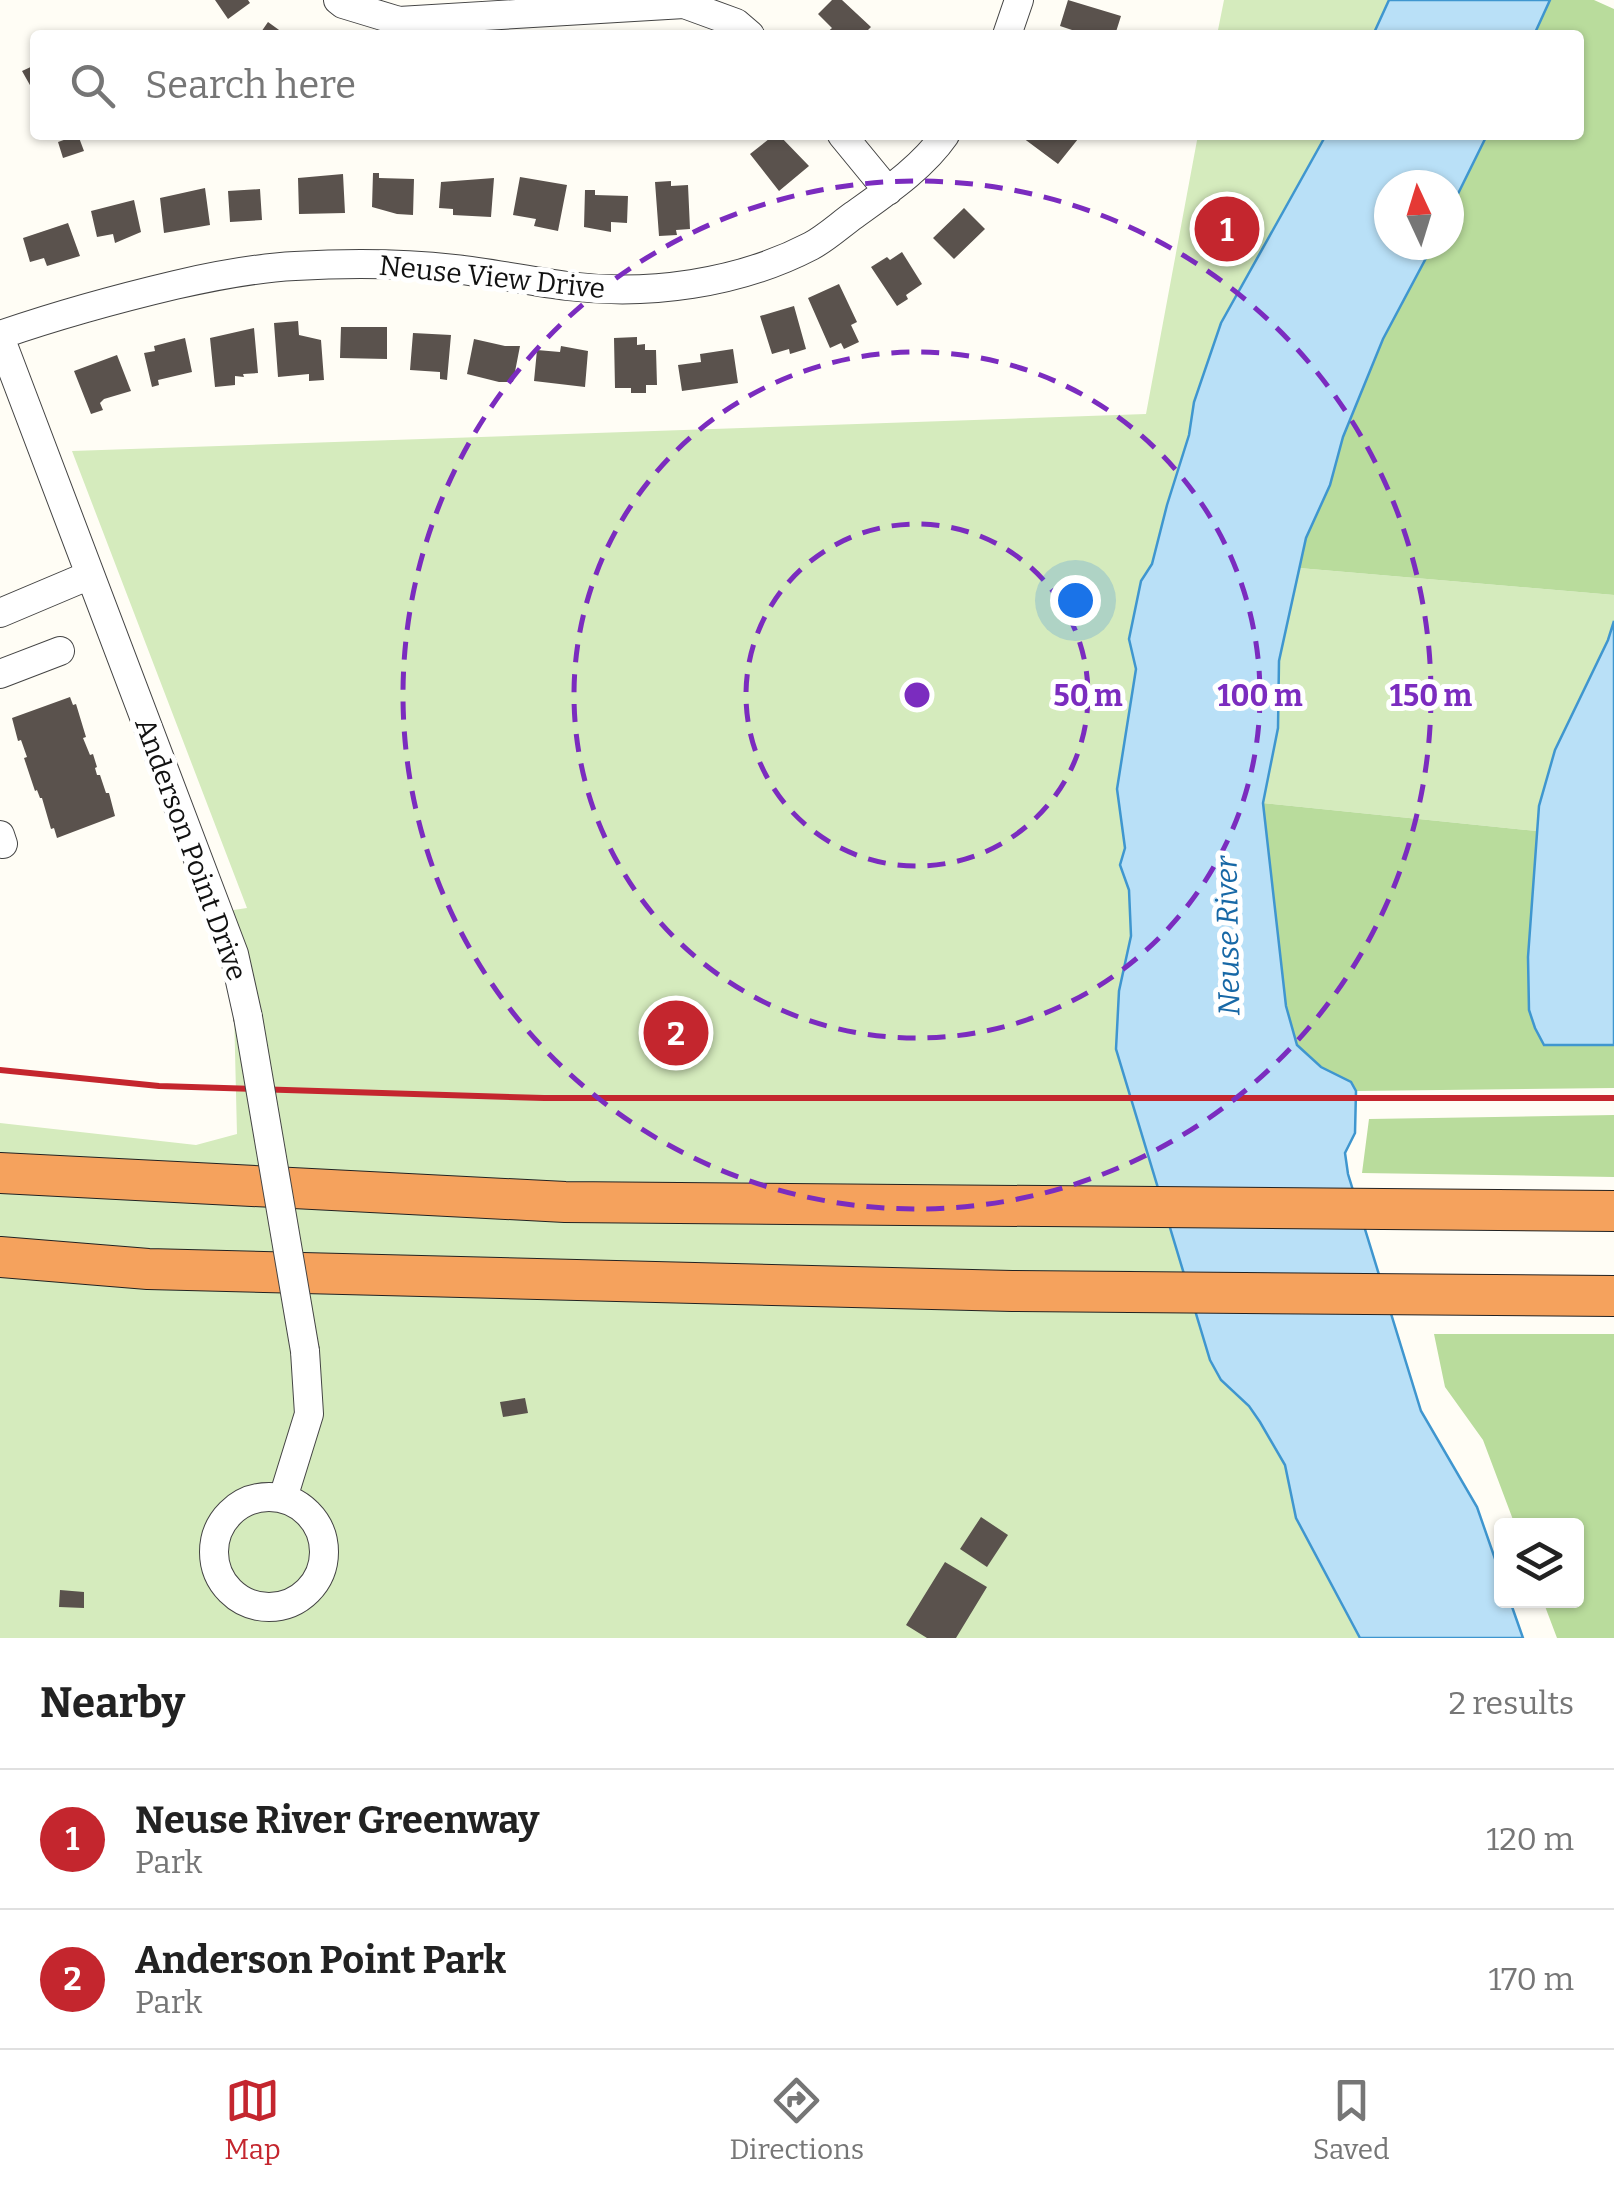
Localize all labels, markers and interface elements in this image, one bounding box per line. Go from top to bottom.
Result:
search box [30,30,1584,140]
icon: search [65,58,120,113]
text: Search here [145,62,356,108]
north arrow [1374,170,1464,260]
pin: 1 [1194,192,1260,266]
street label: Neuse View Drive [377,249,607,305]
your location [1050,575,1101,626]
centre of rings [899,677,935,713]
text: 50 m [1053,678,1123,714]
text: 100 m [1217,678,1303,714]
text: 150 m [1390,678,1473,714]
street label: Anderson Point Drive [128,713,254,985]
water label: Neuse River [1209,854,1247,1016]
pin: 2 [644,996,708,1070]
map controls [1494,1518,1584,1608]
button: layers [1494,1518,1584,1608]
text: Nearby [40,1678,185,1728]
text: 2 results [1448,1684,1574,1722]
text: Neuse River Greenway [135,1797,540,1843]
text: 1 [66,1820,79,1858]
text: 120 m [1486,1820,1574,1858]
text: Park [135,1843,202,1881]
text: Anderson Point Park [135,1937,506,1983]
text: 2 [63,1960,82,1998]
text: 170 m [1488,1960,1574,1998]
text: Park [135,1983,202,2021]
tab: Map [224,2073,281,2166]
tab: Directions [729,2073,864,2166]
tab: Saved [1313,2073,1390,2166]

